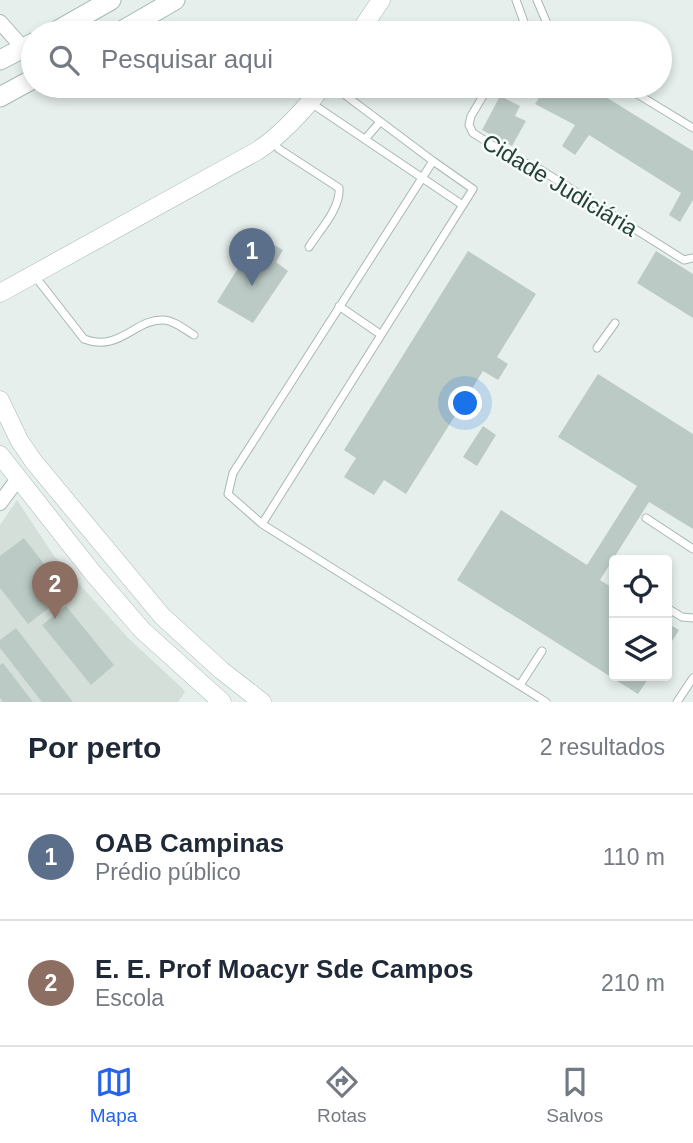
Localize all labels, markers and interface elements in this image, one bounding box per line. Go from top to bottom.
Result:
search box [21,21,672,98]
icon: search [45,41,83,79]
text: Pesquisar aqui [101,44,273,74]
street label: Cidade Judiciária [478,128,642,242]
pin: 1 [229,228,275,286]
your location [448,386,482,420]
map controls [609,555,672,681]
button: locate [609,555,672,618]
pin: 2 [32,561,78,619]
button: layers [609,618,672,681]
text: Por perto [28,731,161,764]
text: 2 resultados [540,734,665,760]
text: OAB Campinas [95,828,284,858]
text: 1 [45,844,57,870]
text: 110 m [603,844,665,870]
text: Prédio público [95,859,241,885]
text: E. E. Prof Moacyr Sde Campos [95,954,474,984]
text: 2 [45,970,57,996]
text: 210 m [601,970,665,996]
text: Escola [95,985,164,1011]
tab: Mapa [90,1063,137,1127]
tab: Rotas [317,1063,367,1127]
tab: Salvos [546,1063,603,1127]

